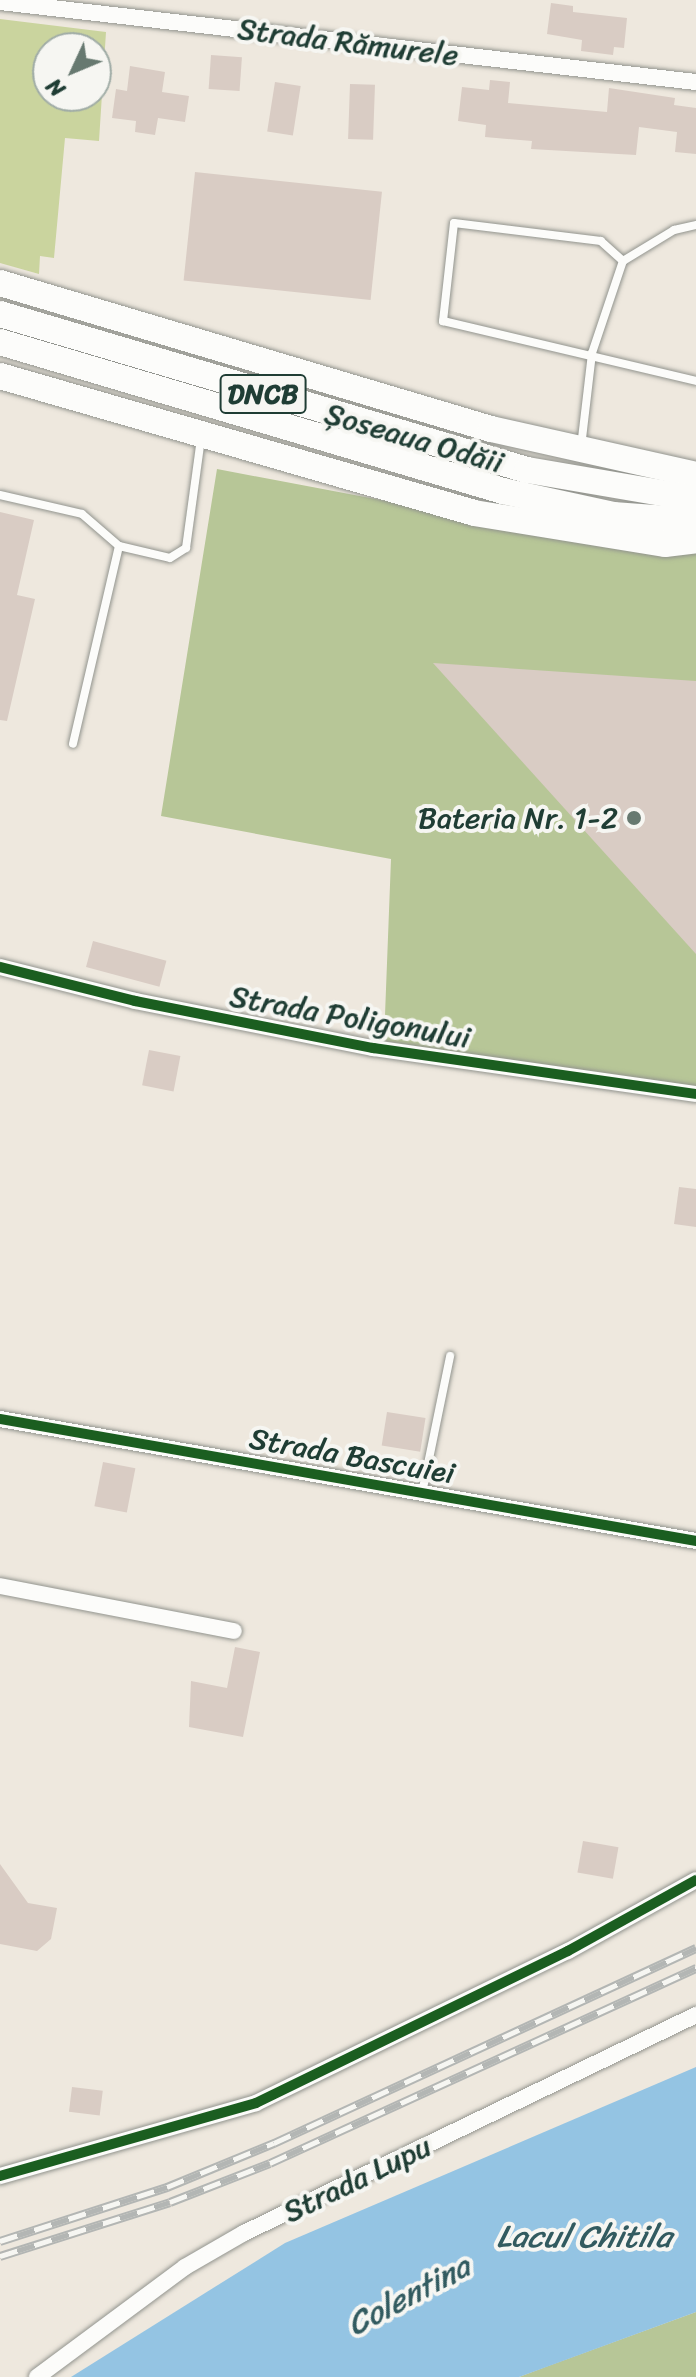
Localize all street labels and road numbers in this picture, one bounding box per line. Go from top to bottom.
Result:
street label: Strada Rămurele [236,11,460,73]
road number: DNCB [219,370,307,418]
street label: Șoseaua Odăii [321,395,507,481]
street label: Strada Poligonului [227,978,473,1056]
street label: Strada Bascuiei [246,1420,458,1492]
street label: Strada Lupu [277,2128,437,2230]

